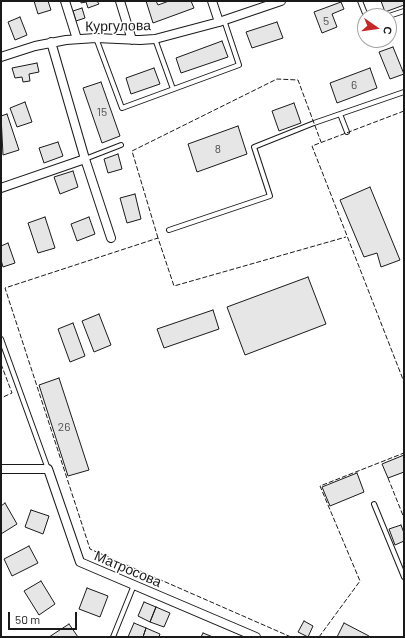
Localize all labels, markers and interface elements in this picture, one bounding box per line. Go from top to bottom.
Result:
north arrow [357,8,397,48]
house number: 5 [323,14,329,28]
street label: Кургулова [85,17,151,35]
text: С [381,25,395,36]
house number: 6 [351,78,357,92]
house number: 15 [97,105,107,119]
house number: 8 [215,142,221,156]
house number: 26 [58,420,70,434]
street label: Матросова [92,547,164,591]
scale bar [10,604,79,630]
text: 50 m [15,612,40,626]

